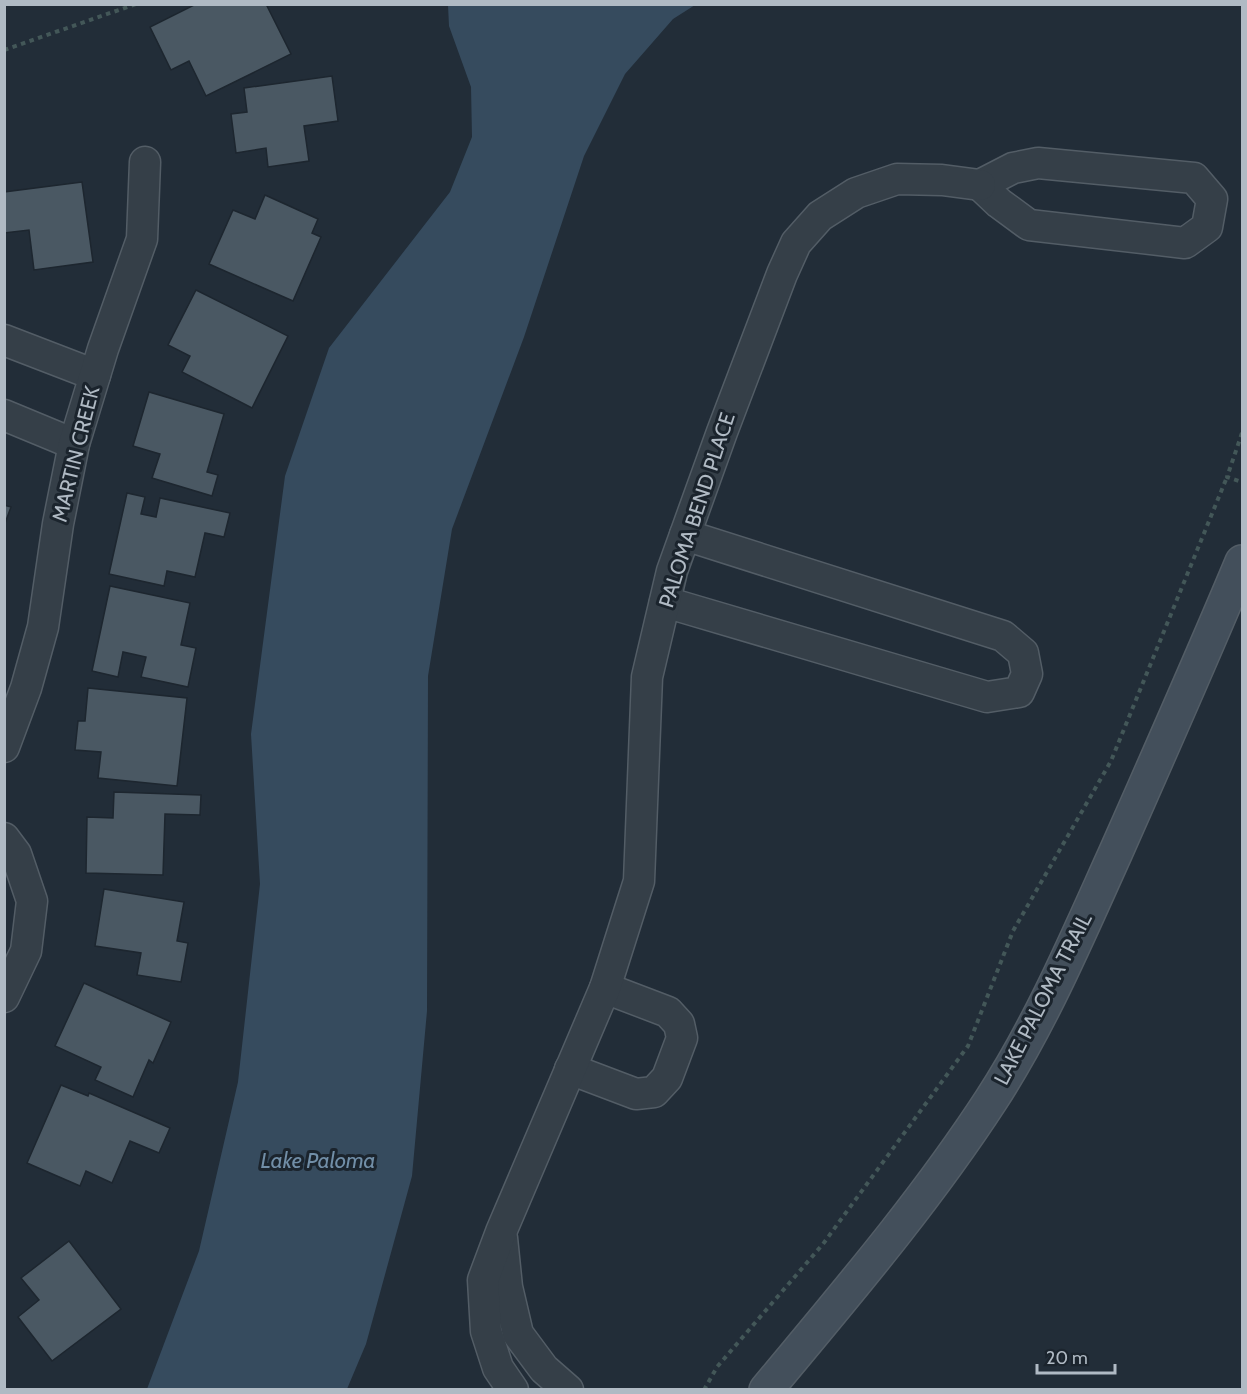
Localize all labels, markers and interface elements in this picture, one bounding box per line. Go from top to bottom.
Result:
street label: MARTIN CREEK [47,383,105,524]
street label: PALOMA BEND PLACE [653,409,740,611]
street label: LAKE PALOMA TRAIL [988,908,1097,1089]
water label: Lake Paloma [261,1147,375,1174]
scale bar [1037,1337,1115,1375]
text: 20 m [1046,1347,1088,1369]

